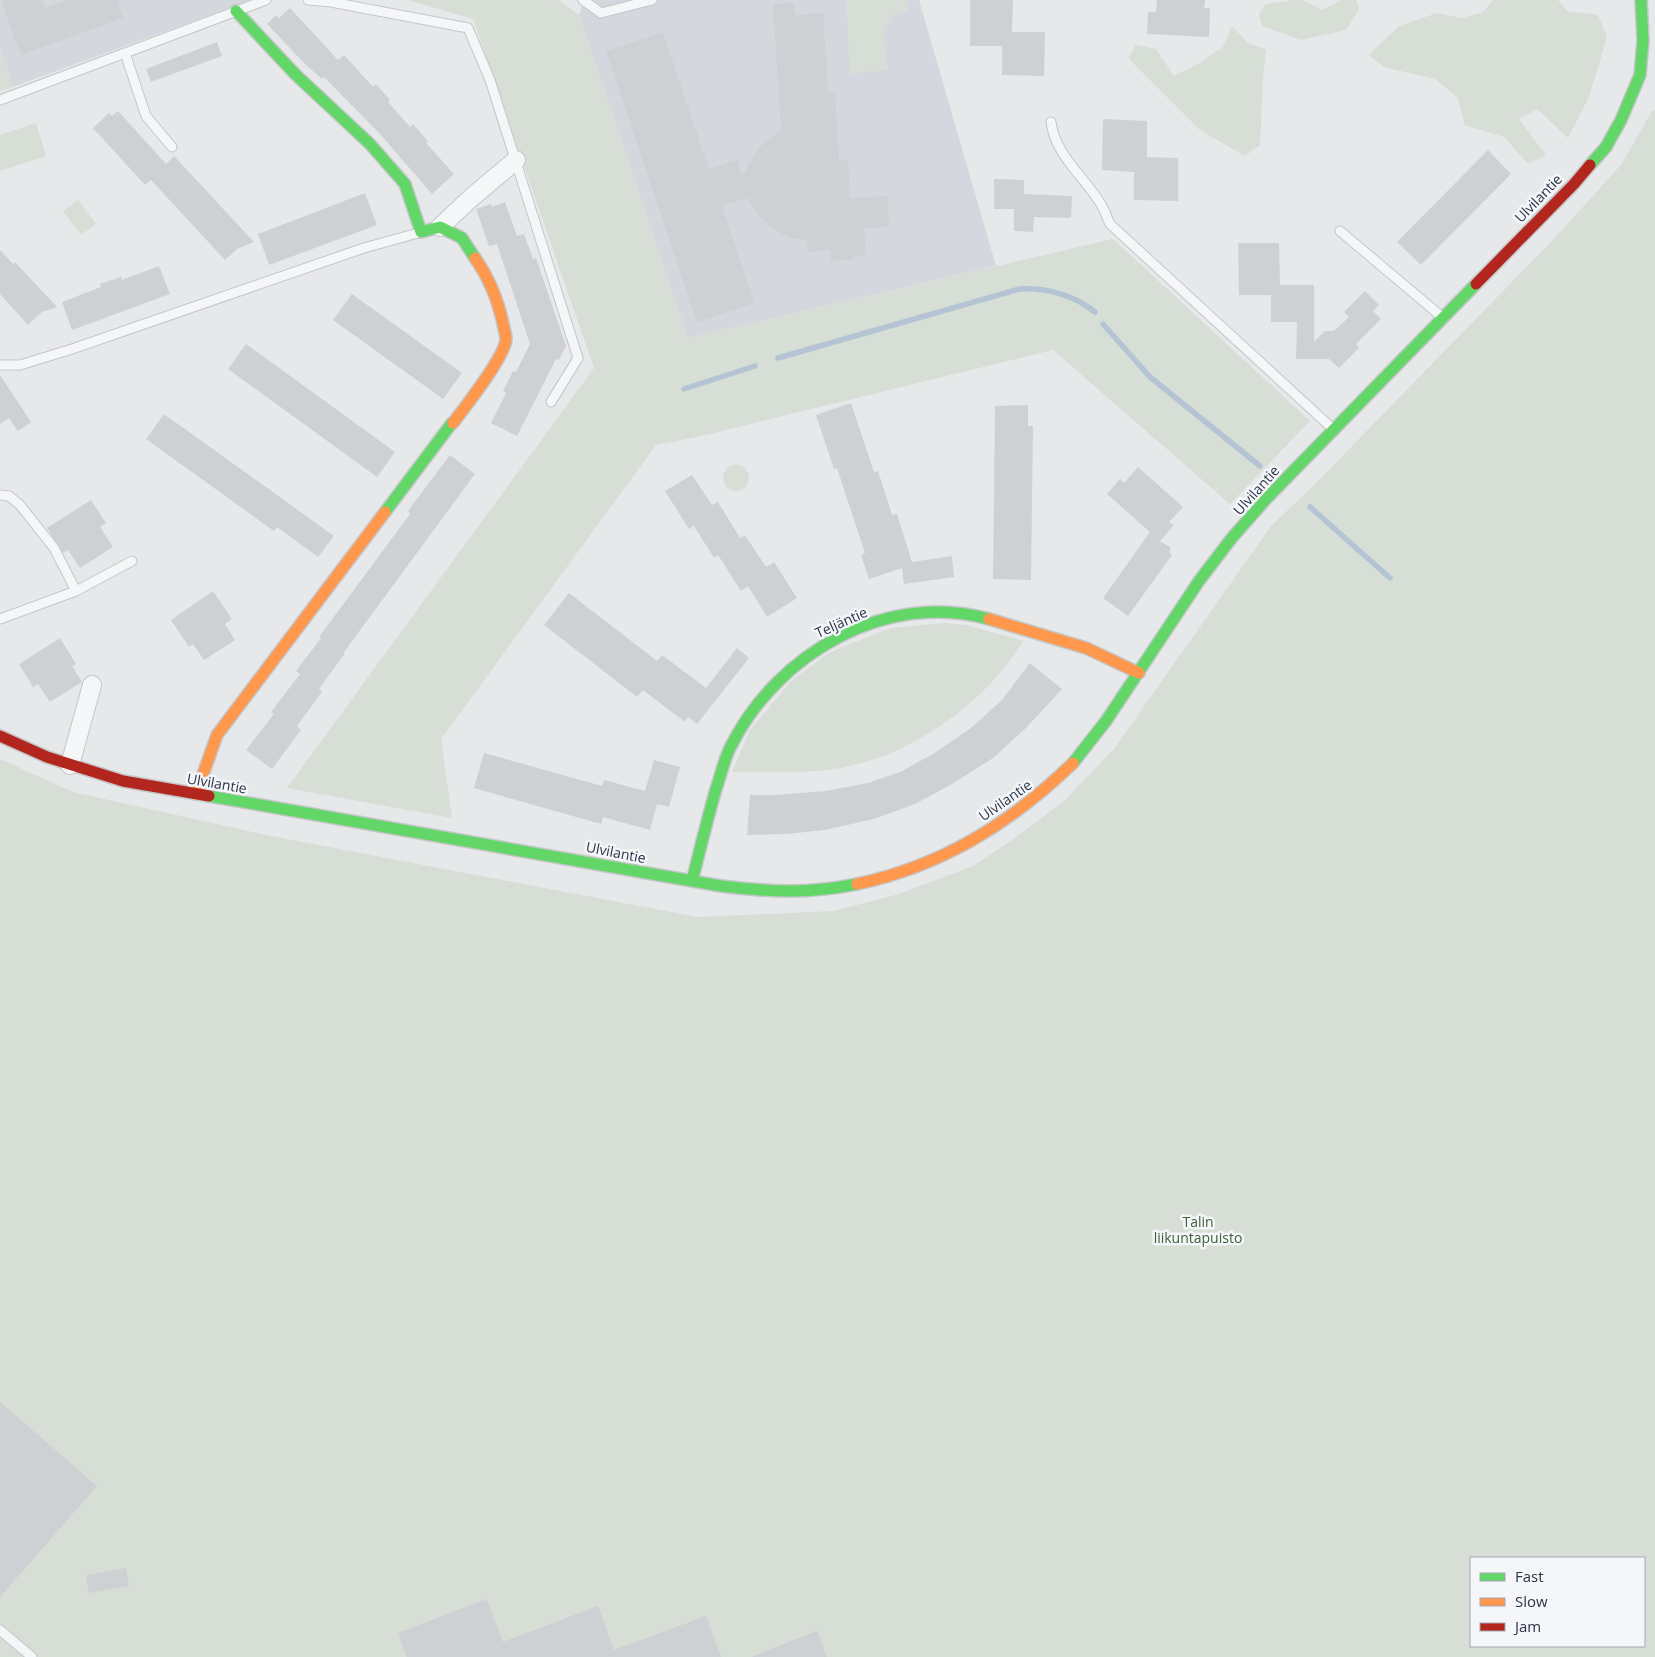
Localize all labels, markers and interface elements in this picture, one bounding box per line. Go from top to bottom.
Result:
street label: Ulvilantie [1510,170,1566,226]
street label: Ulvilantie [1229,461,1283,519]
street label: Teljäntie [812,602,870,642]
street label: Ulvilantie [186,768,249,798]
street label: Ulvilantie [975,775,1035,825]
street label: Ulvilantie [584,837,648,867]
park label: Talin liikuntapuisto [1154,1212,1242,1247]
legend [1470,1557,1645,1647]
text: Fast [1515,1566,1544,1586]
text: Slow [1515,1591,1548,1611]
text: Jam [1513,1616,1541,1636]

